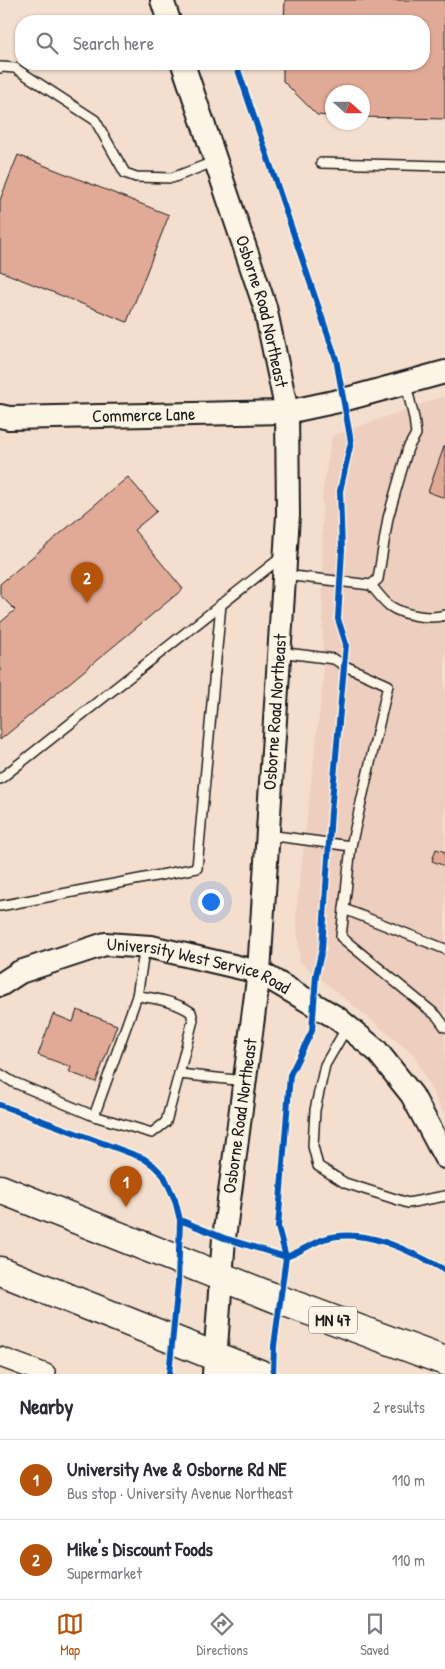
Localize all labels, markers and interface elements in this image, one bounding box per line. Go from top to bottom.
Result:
search box [15,15,430,70]
icon: search [33,29,61,57]
text: Search here [73,30,154,56]
north arrow [325,85,370,130]
street label: Osborne Road Northeast [230,232,295,390]
street label: Commerce Lane [92,401,196,428]
pin: 2 [71,562,103,603]
street label: Osborne Road Northeast [257,632,292,791]
your location [198,889,224,915]
street label: University West Service Road [106,931,295,1000]
street label: Osborne Road Northeast [216,1036,263,1195]
pin: 1 [110,1166,142,1207]
road number: MN 47 [309,1306,357,1334]
text: Nearby [20,1392,73,1421]
text: 2 results [373,1396,425,1418]
text: University Ave & Osborne Rd NE [67,1456,287,1482]
text: 1 [33,1469,39,1491]
text: 110 m [392,1469,425,1491]
text: Bus stop · University Avenue Northeast [67,1482,293,1504]
text: Mike's Discount Foods [67,1536,213,1562]
text: 2 [32,1549,40,1571]
text: 110 m [392,1549,425,1571]
text: Supermarket [67,1562,142,1584]
tab: Map [56,1610,84,1659]
tab: Directions [196,1610,248,1659]
tab: Saved [360,1610,389,1659]

